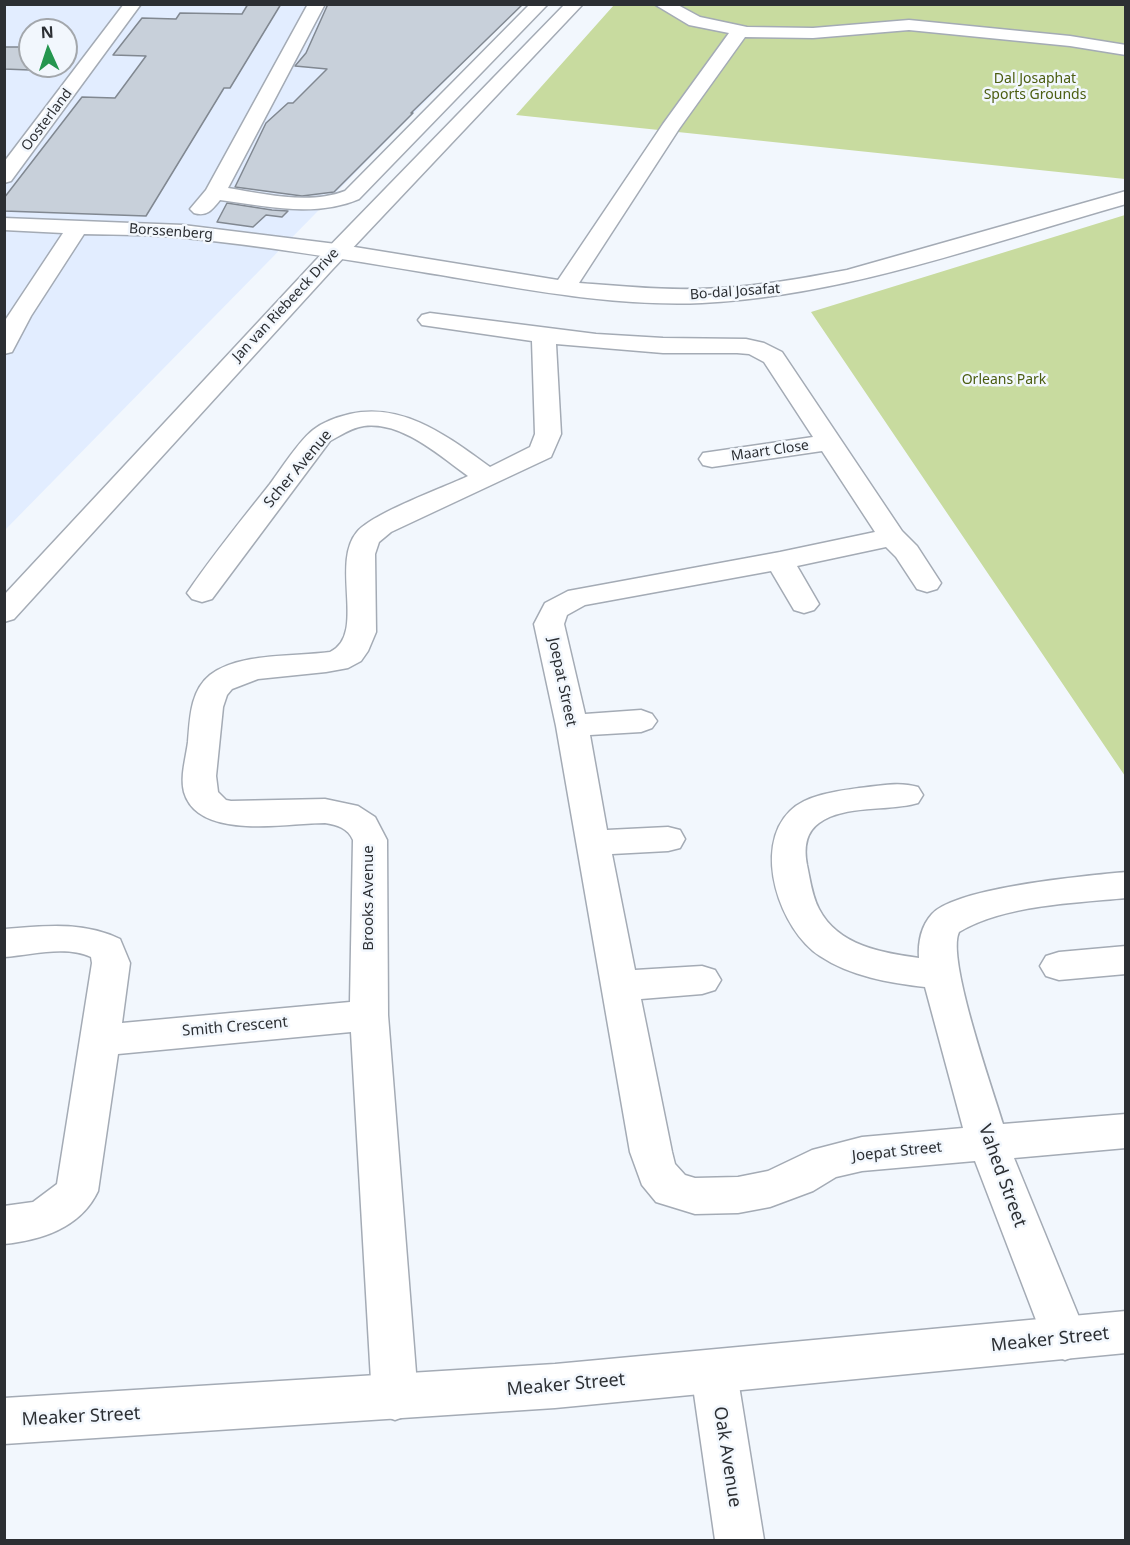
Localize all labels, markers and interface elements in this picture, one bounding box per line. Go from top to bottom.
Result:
north arrow [18,18,78,78]
text: N [40,21,54,43]
park label: Dal Josaphat Sports Grounds [984,71,1086,104]
street label: Oosterland [18,86,76,154]
street label: Borssenberg [128,221,214,243]
street label: Jan van Riebeeck Drive [229,245,343,365]
street label: Bo-dal Josafat [689,280,781,304]
park label: Orleans Park [962,372,1046,388]
street label: Scher Avenue [260,426,336,512]
street label: Maart Close [730,437,810,465]
street label: Joepat Street [544,636,580,728]
street label: Brooks Avenue [360,845,378,951]
street label: Smith Crescent [181,1013,289,1041]
street label: Vahed Street [973,1122,1031,1230]
street label: Joepat Street [851,1138,943,1166]
street label: Meaker Street [990,1323,1110,1357]
street label: Meaker Street [506,1369,626,1401]
street label: Meaker Street [21,1403,141,1431]
street label: Oak Avenue [708,1405,746,1509]

